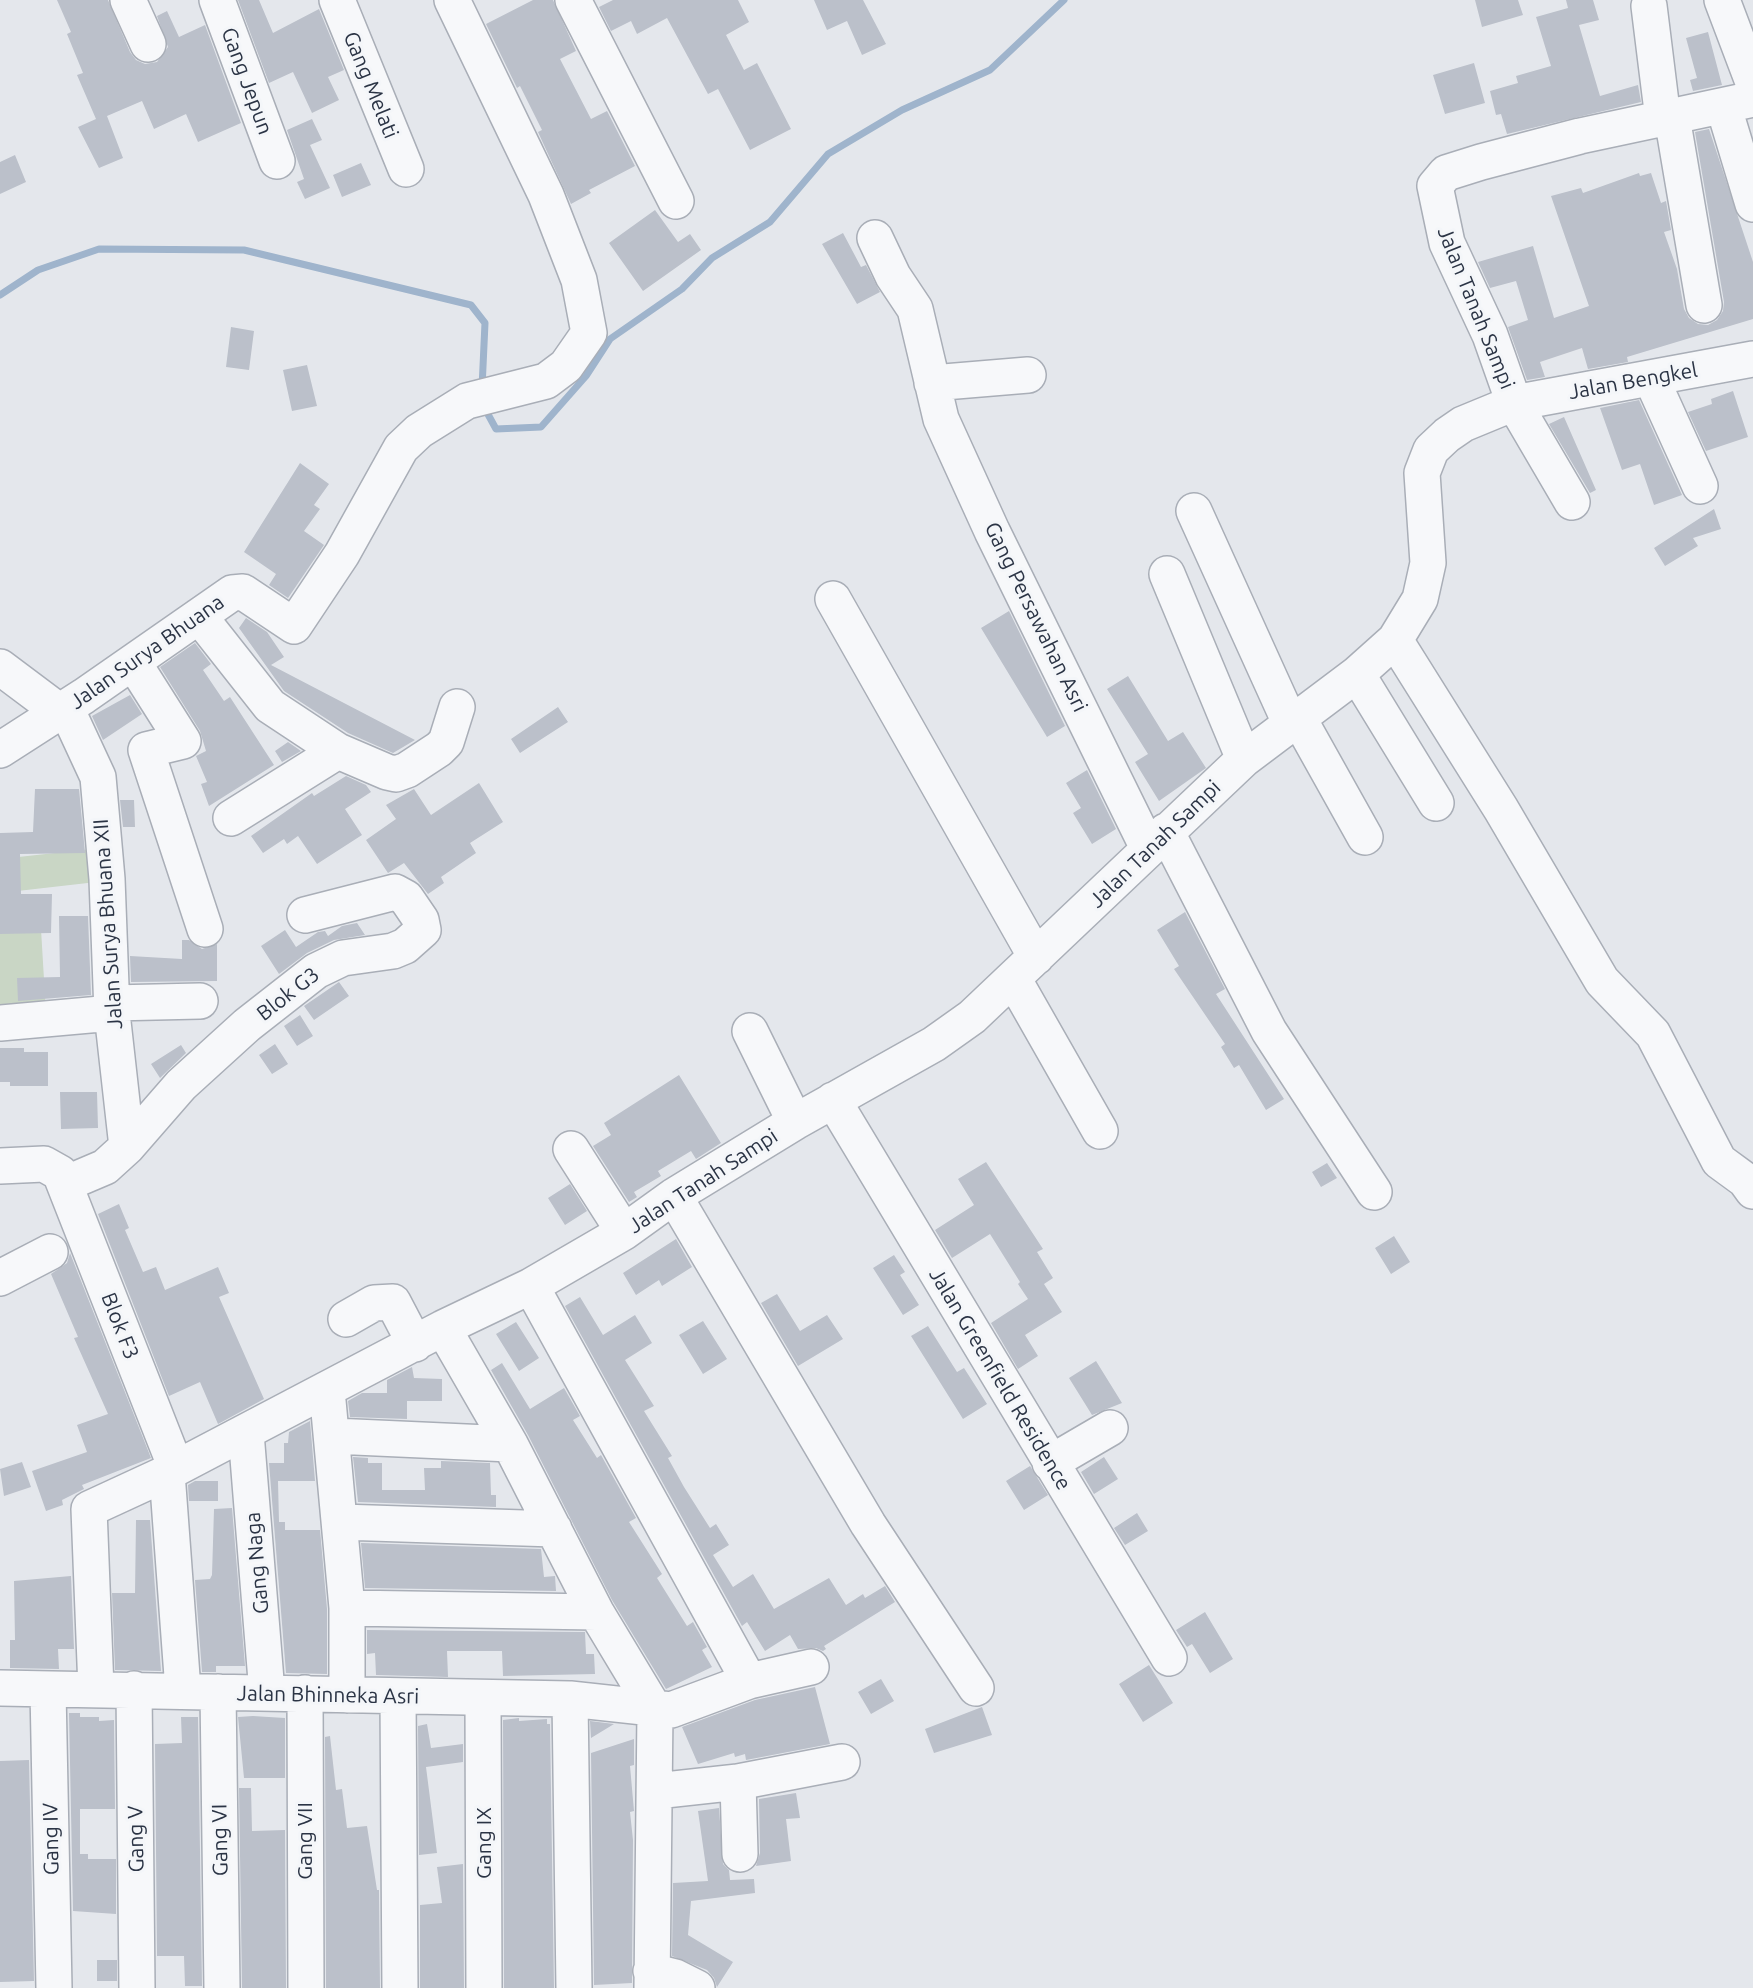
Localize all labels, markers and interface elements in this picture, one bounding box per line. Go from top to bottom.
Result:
street label: Gang Jepun [216,24,278,138]
street label: Gang Melati [338,28,404,142]
street label: Jalan Tanah Sampi [1432,223,1520,393]
street label: Jalan Bengkel [1567,357,1699,405]
street label: Gang Persawahan Asri [979,518,1093,716]
street label: Jalan Surya Bhuana [65,589,229,715]
street label: Jalan Tanah Sampi [1084,775,1226,913]
street label: Jalan Surya Bhuana XII [88,818,128,1030]
street label: Blok G3 [252,962,324,1026]
street label: Jalan Tanah Sampi [624,1123,782,1239]
street label: Jalan Greenfield Residence [924,1263,1076,1495]
street label: Blok F3 [96,1289,144,1363]
street label: Gang Naga [240,1511,274,1615]
street label: Jalan Bhinneka Asri [237,1681,419,1709]
street label: Gang VII [292,1802,318,1880]
street label: Gang IV [38,1803,64,1875]
street label: Gang VI [207,1804,233,1876]
street label: Gang V [123,1805,149,1873]
street label: Gang IX [471,1807,497,1879]

